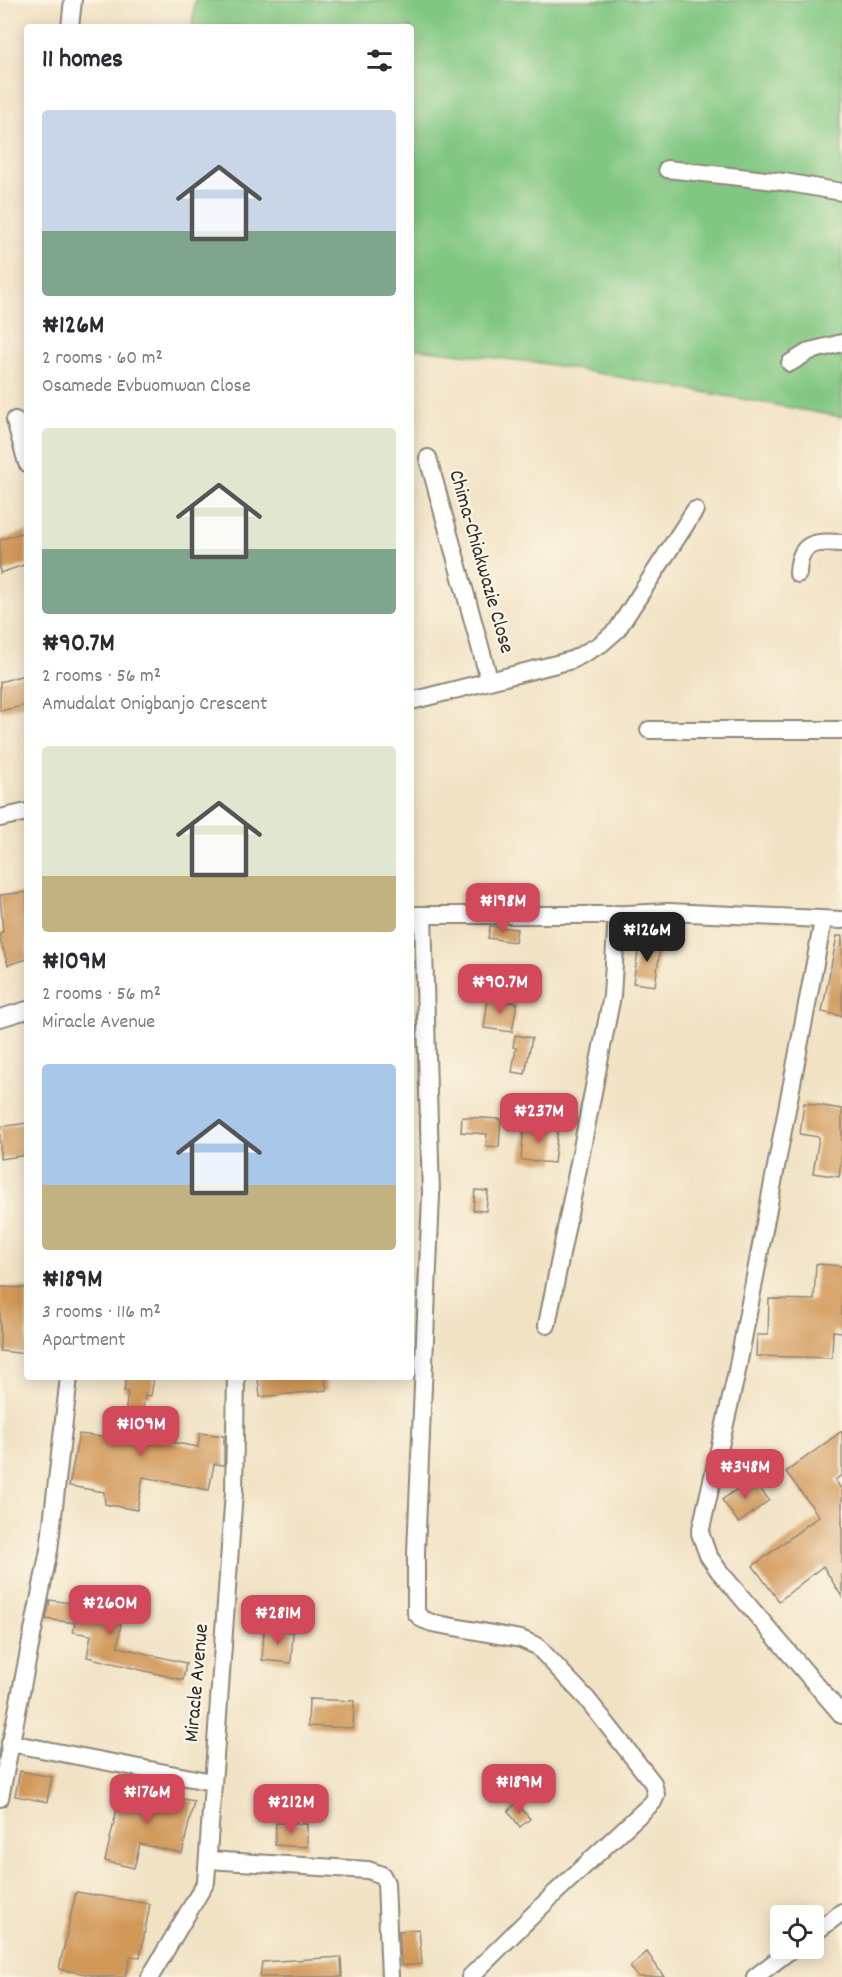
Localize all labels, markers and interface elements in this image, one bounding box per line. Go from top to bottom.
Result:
text: 11 homes [42,42,123,79]
icon: filters [363,44,396,77]
icon: home [165,149,273,257]
text: ₦126M [42,308,104,345]
text: 2 rooms · 60 m² [42,345,163,373]
text: Osamede Evbuomwan Close [42,373,251,401]
icon: home [165,467,273,575]
street label: Chima-Chiakwazie Close [439,467,521,657]
text: ₦90.7M [42,626,115,663]
text: 2 rooms · 56 m² [42,663,161,691]
text: Amudalat Onigbanjo Crescent [42,691,267,719]
icon: home [165,785,273,893]
pin: ₦198M [461,883,545,934]
text: ₦198M [480,888,526,916]
pin: ₦126M [605,912,689,963]
text: ₦126M [623,917,671,945]
text: ₦109M [42,944,106,981]
pin: ₦90.7M [451,964,549,1015]
text: ₦90.7M [472,969,528,997]
text: 2 rooms · 56 m² [42,981,161,1009]
text: Miracle Avenue [42,1009,155,1037]
pin: ₦237M [497,1093,581,1144]
text: ₦237M [514,1098,564,1126]
icon: home [165,1103,273,1211]
text: ₦189M [42,1262,102,1299]
text: 3 rooms · 116 m² [42,1299,161,1327]
text: Apartment [42,1327,125,1355]
pin: ₦109M [99,1406,183,1457]
text: ₦109M [116,1411,166,1439]
pin: ₦348M [703,1449,787,1500]
text: ₦348M [720,1454,770,1482]
pin: ₦260M [68,1585,152,1636]
text: ₦260M [83,1590,137,1618]
pin: ₦281M [236,1595,320,1646]
text: ₦281M [255,1600,301,1628]
street label: Miracle Avenue [178,1623,218,1743]
pin: ₦189M [477,1764,561,1815]
text: ₦189M [496,1769,542,1797]
pin: ₦176M [105,1774,189,1825]
text: ₦176M [124,1779,170,1807]
pin: ₦212M [249,1784,333,1835]
text: ₦212M [268,1789,314,1817]
map controls [770,1905,824,1959]
button: locate [770,1905,824,1959]

